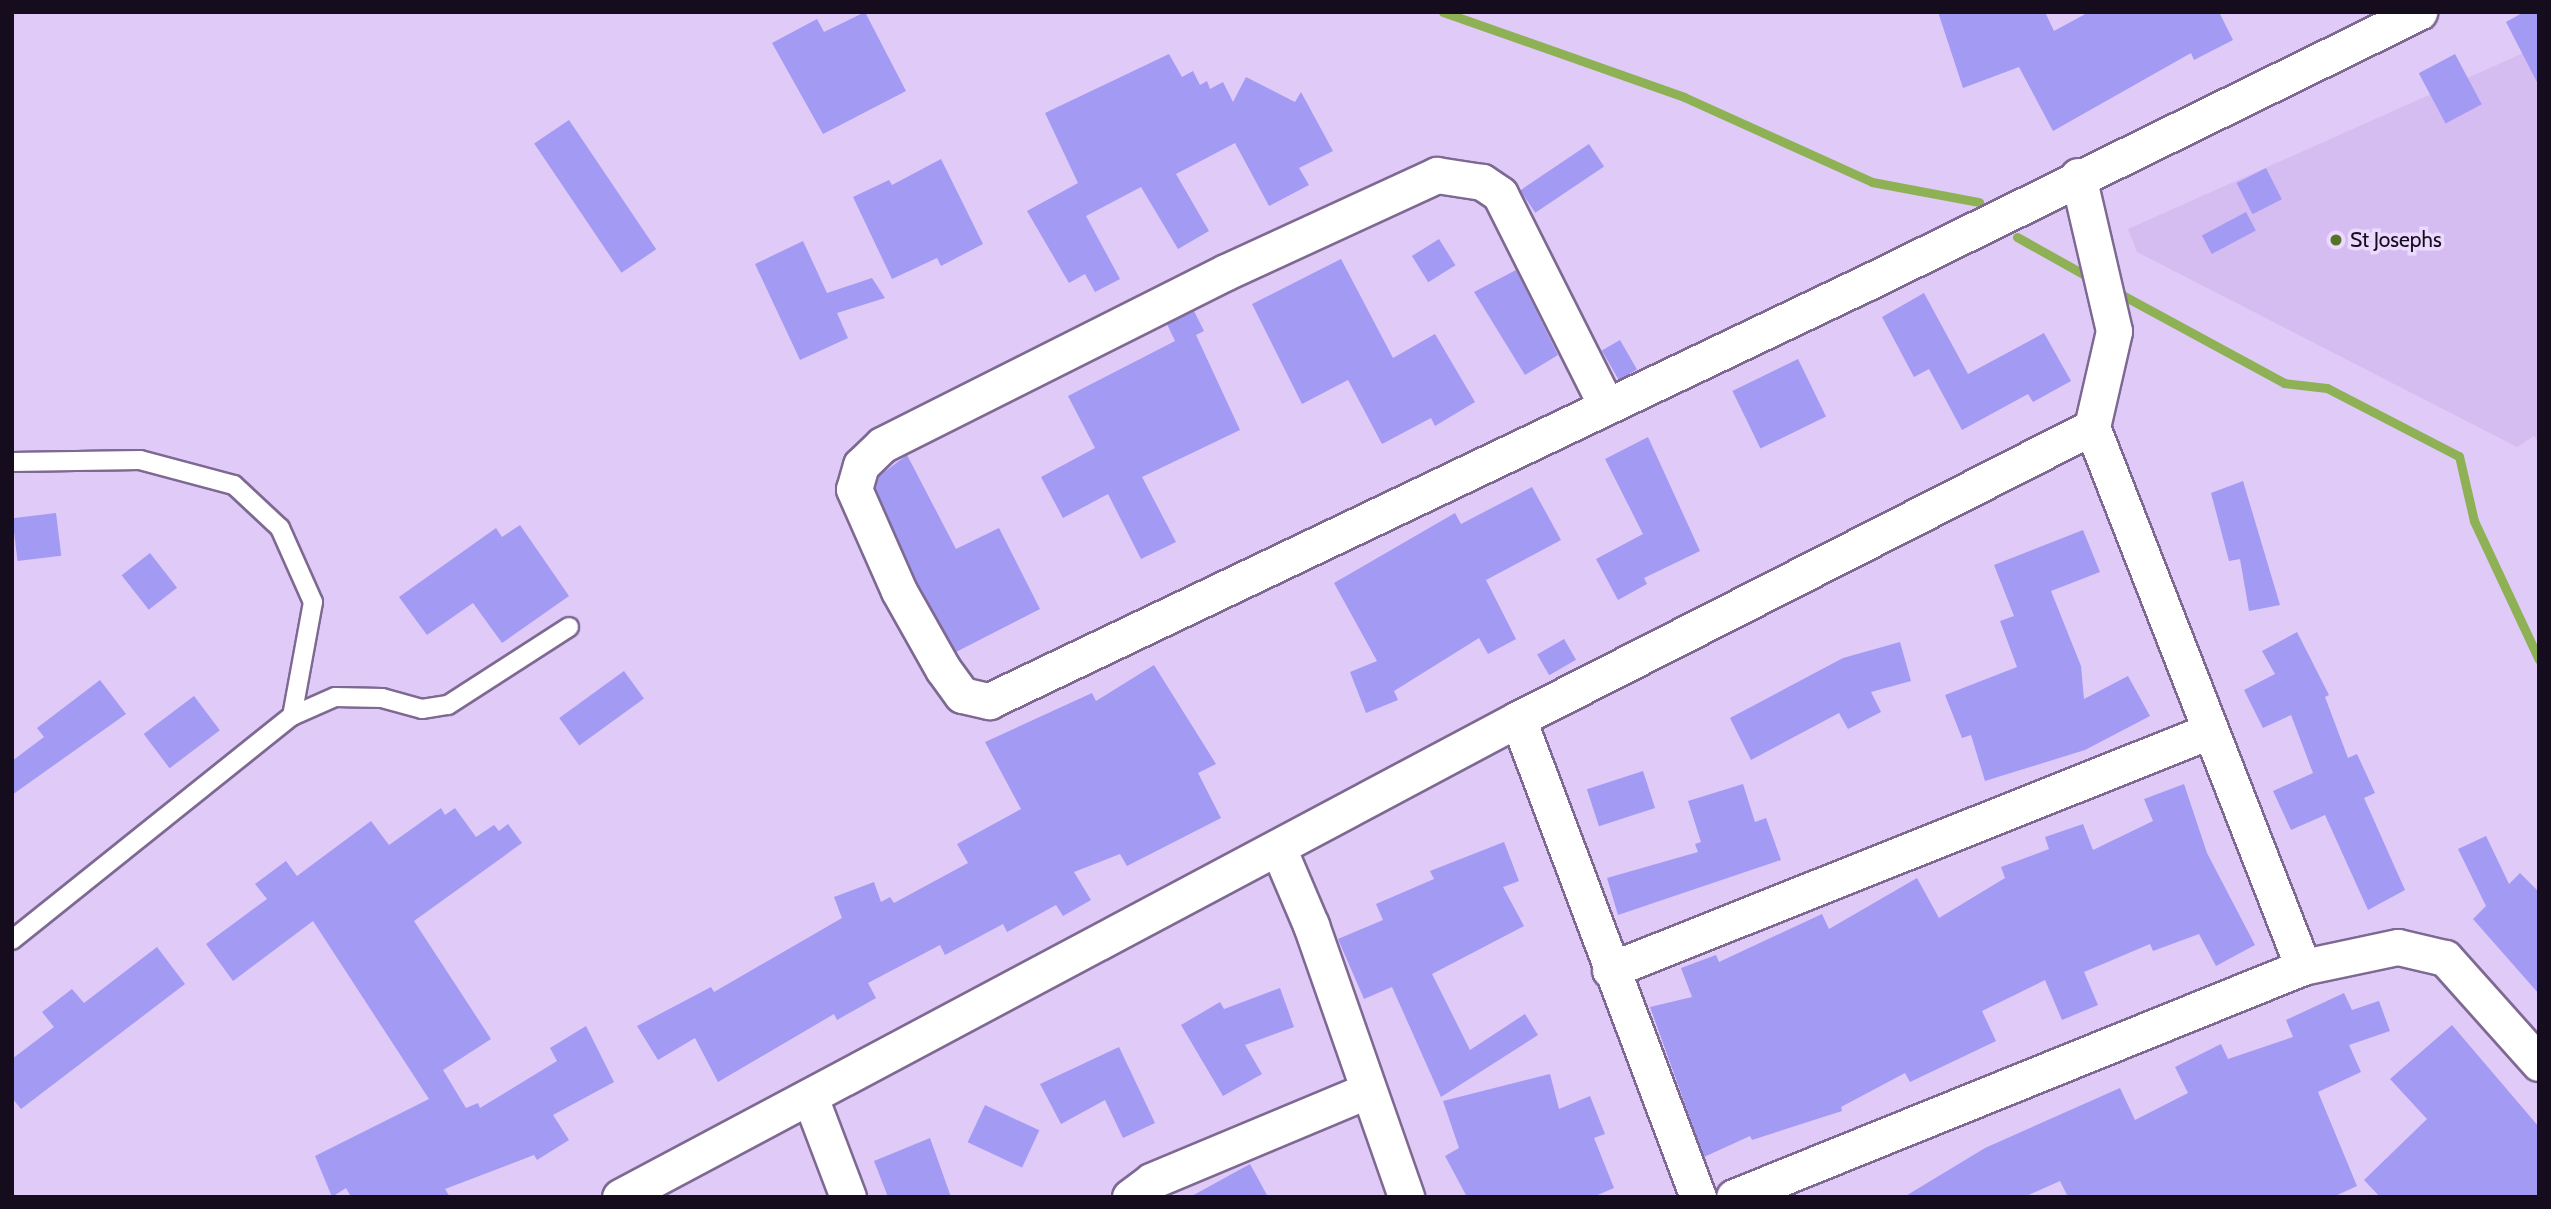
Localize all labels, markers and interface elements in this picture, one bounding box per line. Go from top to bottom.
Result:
place label: St Josephs [2350,227,2442,253]
marker: St Josephs [2328,232,2344,248]

